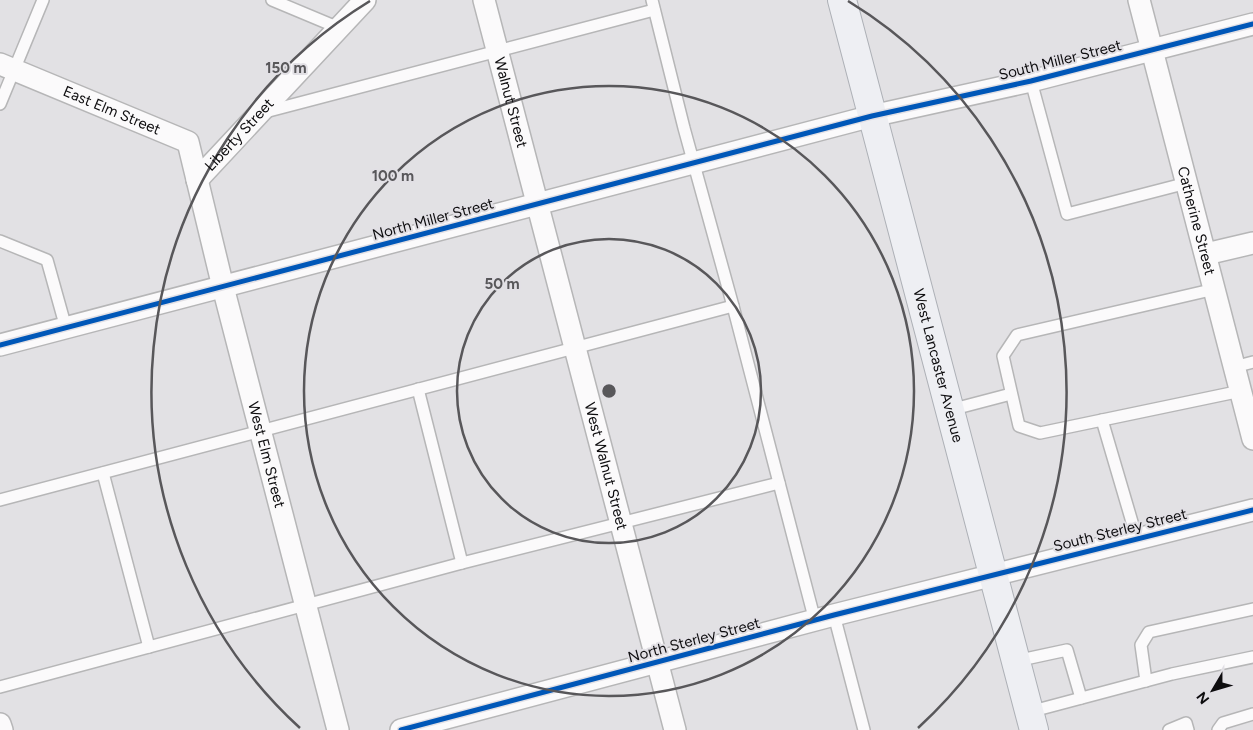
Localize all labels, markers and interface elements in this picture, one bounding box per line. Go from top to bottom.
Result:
street label: South Miller Street [997,36,1124,84]
street label: Walnut Street [490,55,531,150]
text: 150 m [265,59,307,77]
street label: East Elm Street [60,82,163,139]
street label: Liberty Street [201,94,278,175]
street label: Catherine Street [1174,164,1219,277]
text: 100 m [372,167,414,185]
street label: North Miller Street [370,194,496,244]
text: 50 m [484,275,520,293]
street label: West Lancaster Avenue [909,287,967,444]
centre of rings [600,382,618,400]
street label: West Elm Street [244,400,289,510]
street label: West Walnut Street [581,400,631,532]
street label: South Sterley Street [1051,505,1189,555]
street label: North Sterley Street [626,614,762,666]
north arrow [1188,665,1238,715]
text: N [1193,688,1213,707]

